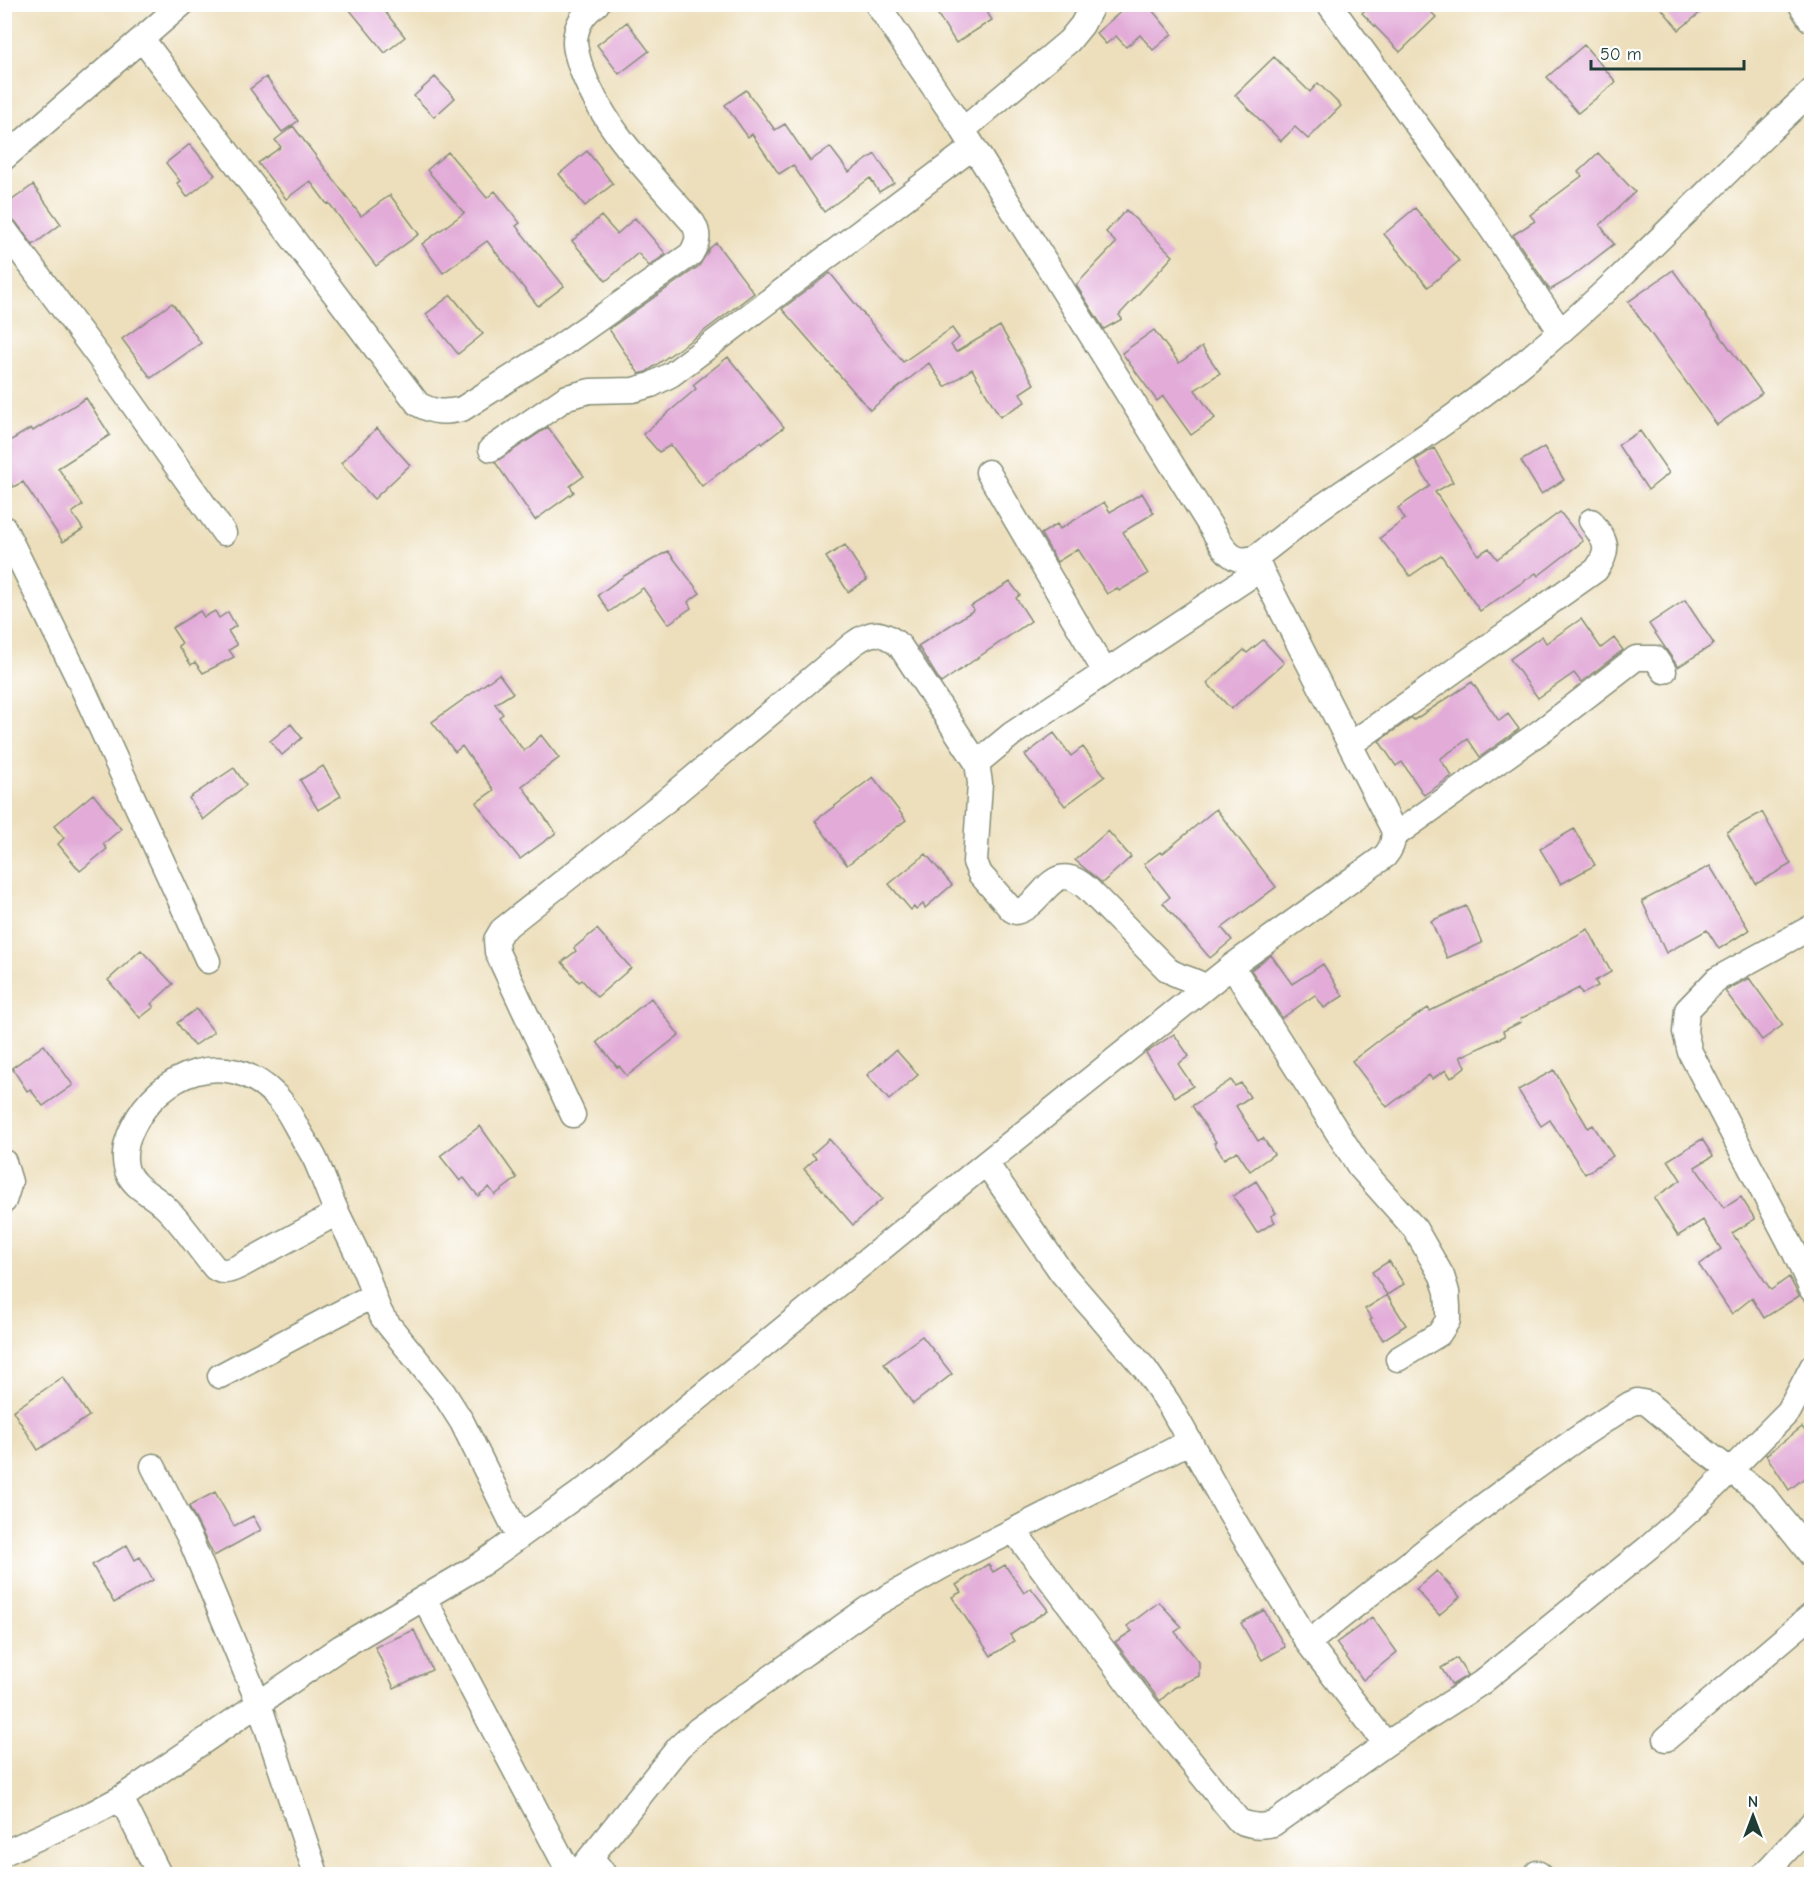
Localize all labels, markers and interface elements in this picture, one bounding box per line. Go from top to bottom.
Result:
scale bar [1591,33,1744,71]
text: 50 m [1600,44,1642,65]
north arrow [1723,1786,1783,1846]
text: N [1748,1793,1758,1811]

